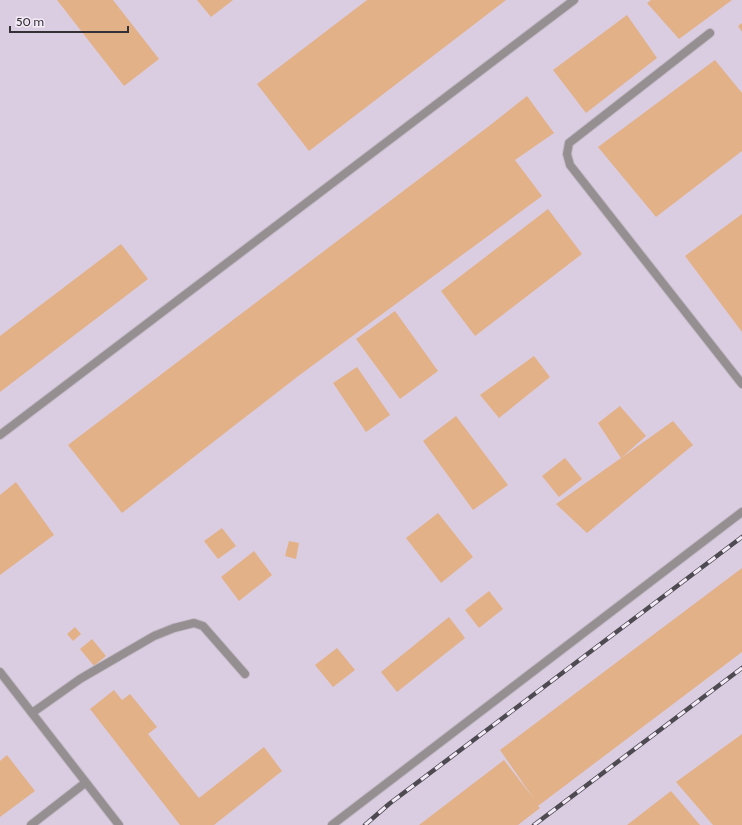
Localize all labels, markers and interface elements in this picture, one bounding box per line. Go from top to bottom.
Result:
scale bar [10,8,128,34]
text: 50 m [16,14,44,29]

